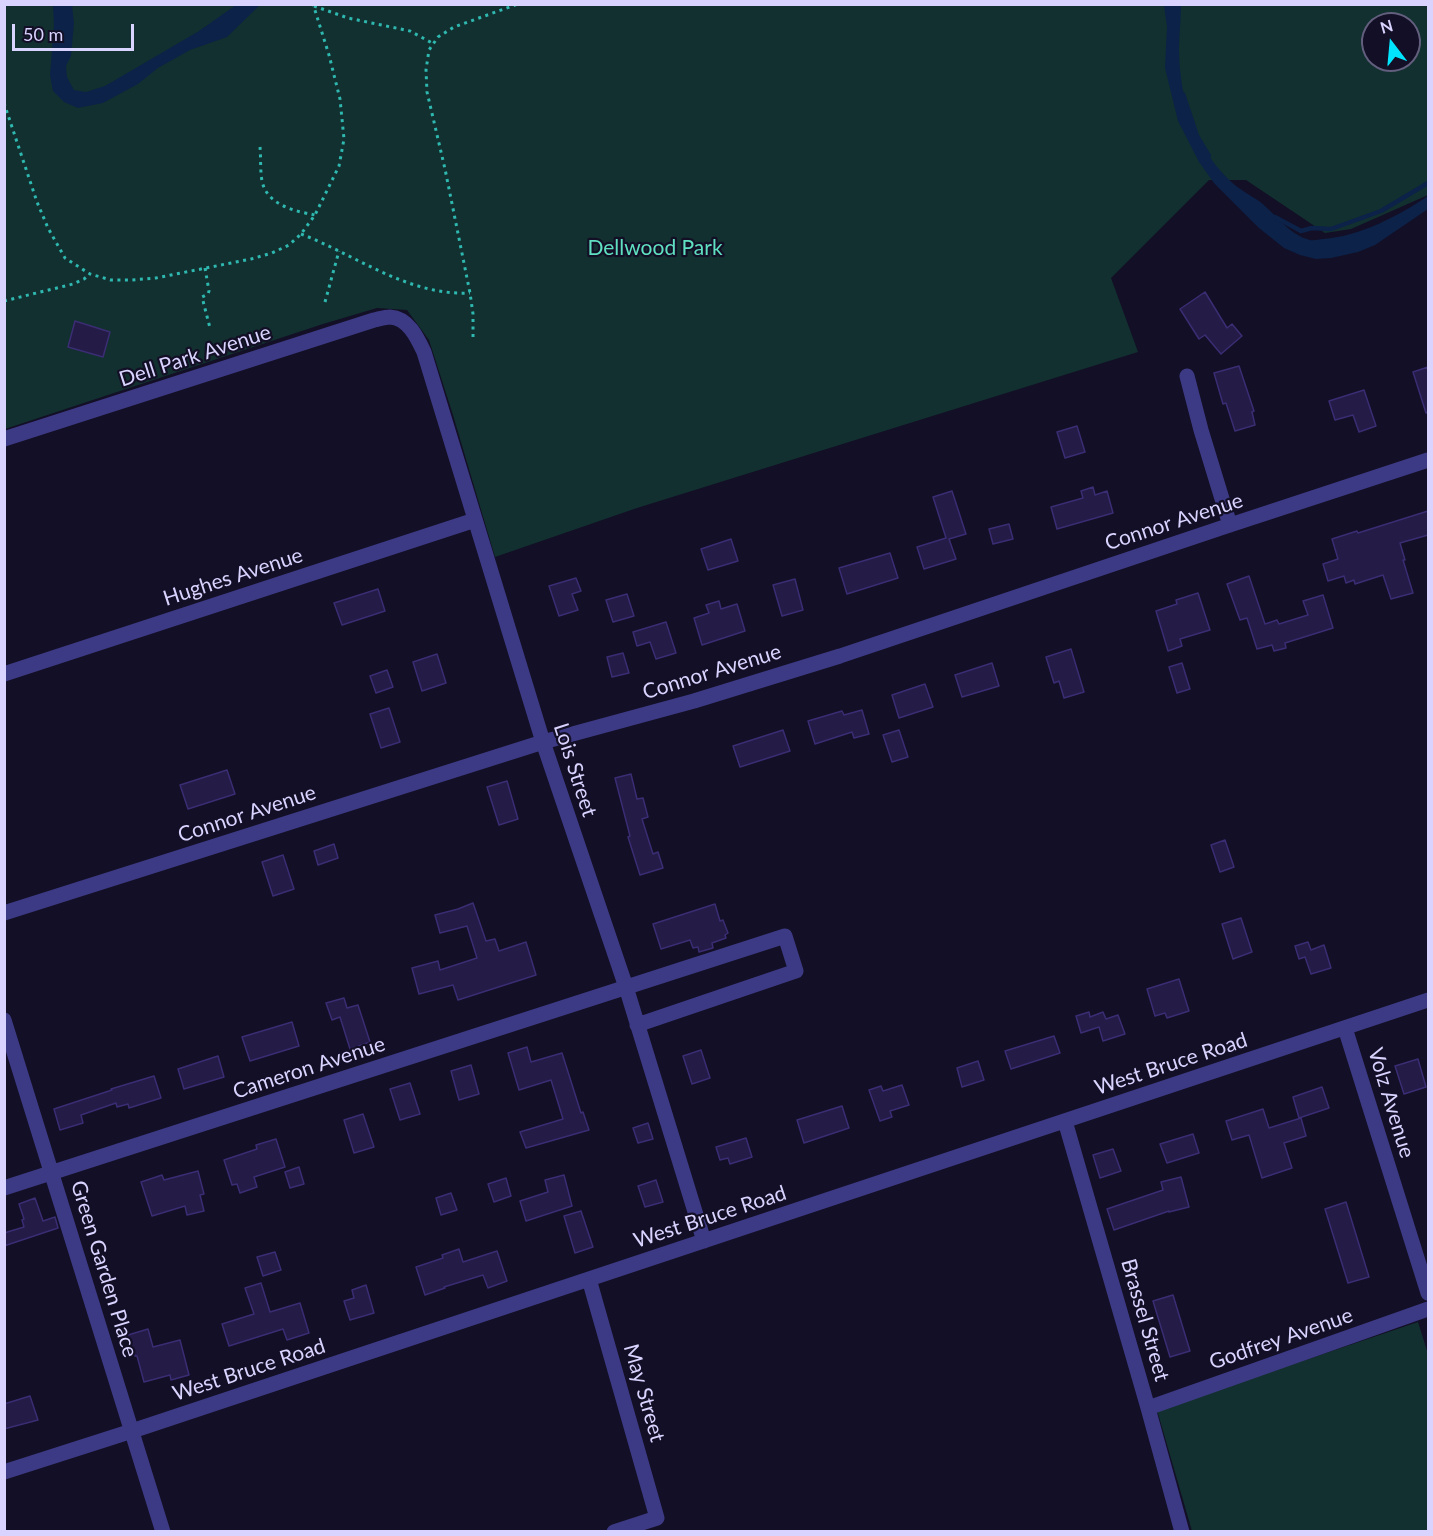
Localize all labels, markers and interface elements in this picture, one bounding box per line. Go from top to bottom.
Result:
scale bar [15,12,136,50]
north arrow [1361,12,1421,72]
text: N [1378,15,1395,37]
text: 50 m [23,23,63,45]
park label: Dellwood Park [587,235,723,261]
street label: Dell Park Avenue [116,320,274,392]
street label: Connor Avenue [1102,488,1246,556]
street label: Hughes Avenue [160,543,306,611]
street label: Connor Avenue [640,639,784,705]
street label: Lois Street [548,720,602,820]
street label: Connor Avenue [175,780,319,848]
street label: West Bruce Road [1091,1027,1251,1101]
street label: Cameron Avenue [230,1032,388,1104]
street label: Volz Avenue [1362,1045,1420,1161]
street label: Green Garden Place [65,1178,143,1360]
street label: West Bruce Road [630,1180,790,1254]
street label: Brassel Street [1116,1256,1174,1384]
street label: Godfrey Avenue [1206,1303,1356,1375]
street label: West Bruce Road [169,1333,329,1407]
street label: May Street [618,1341,670,1445]

